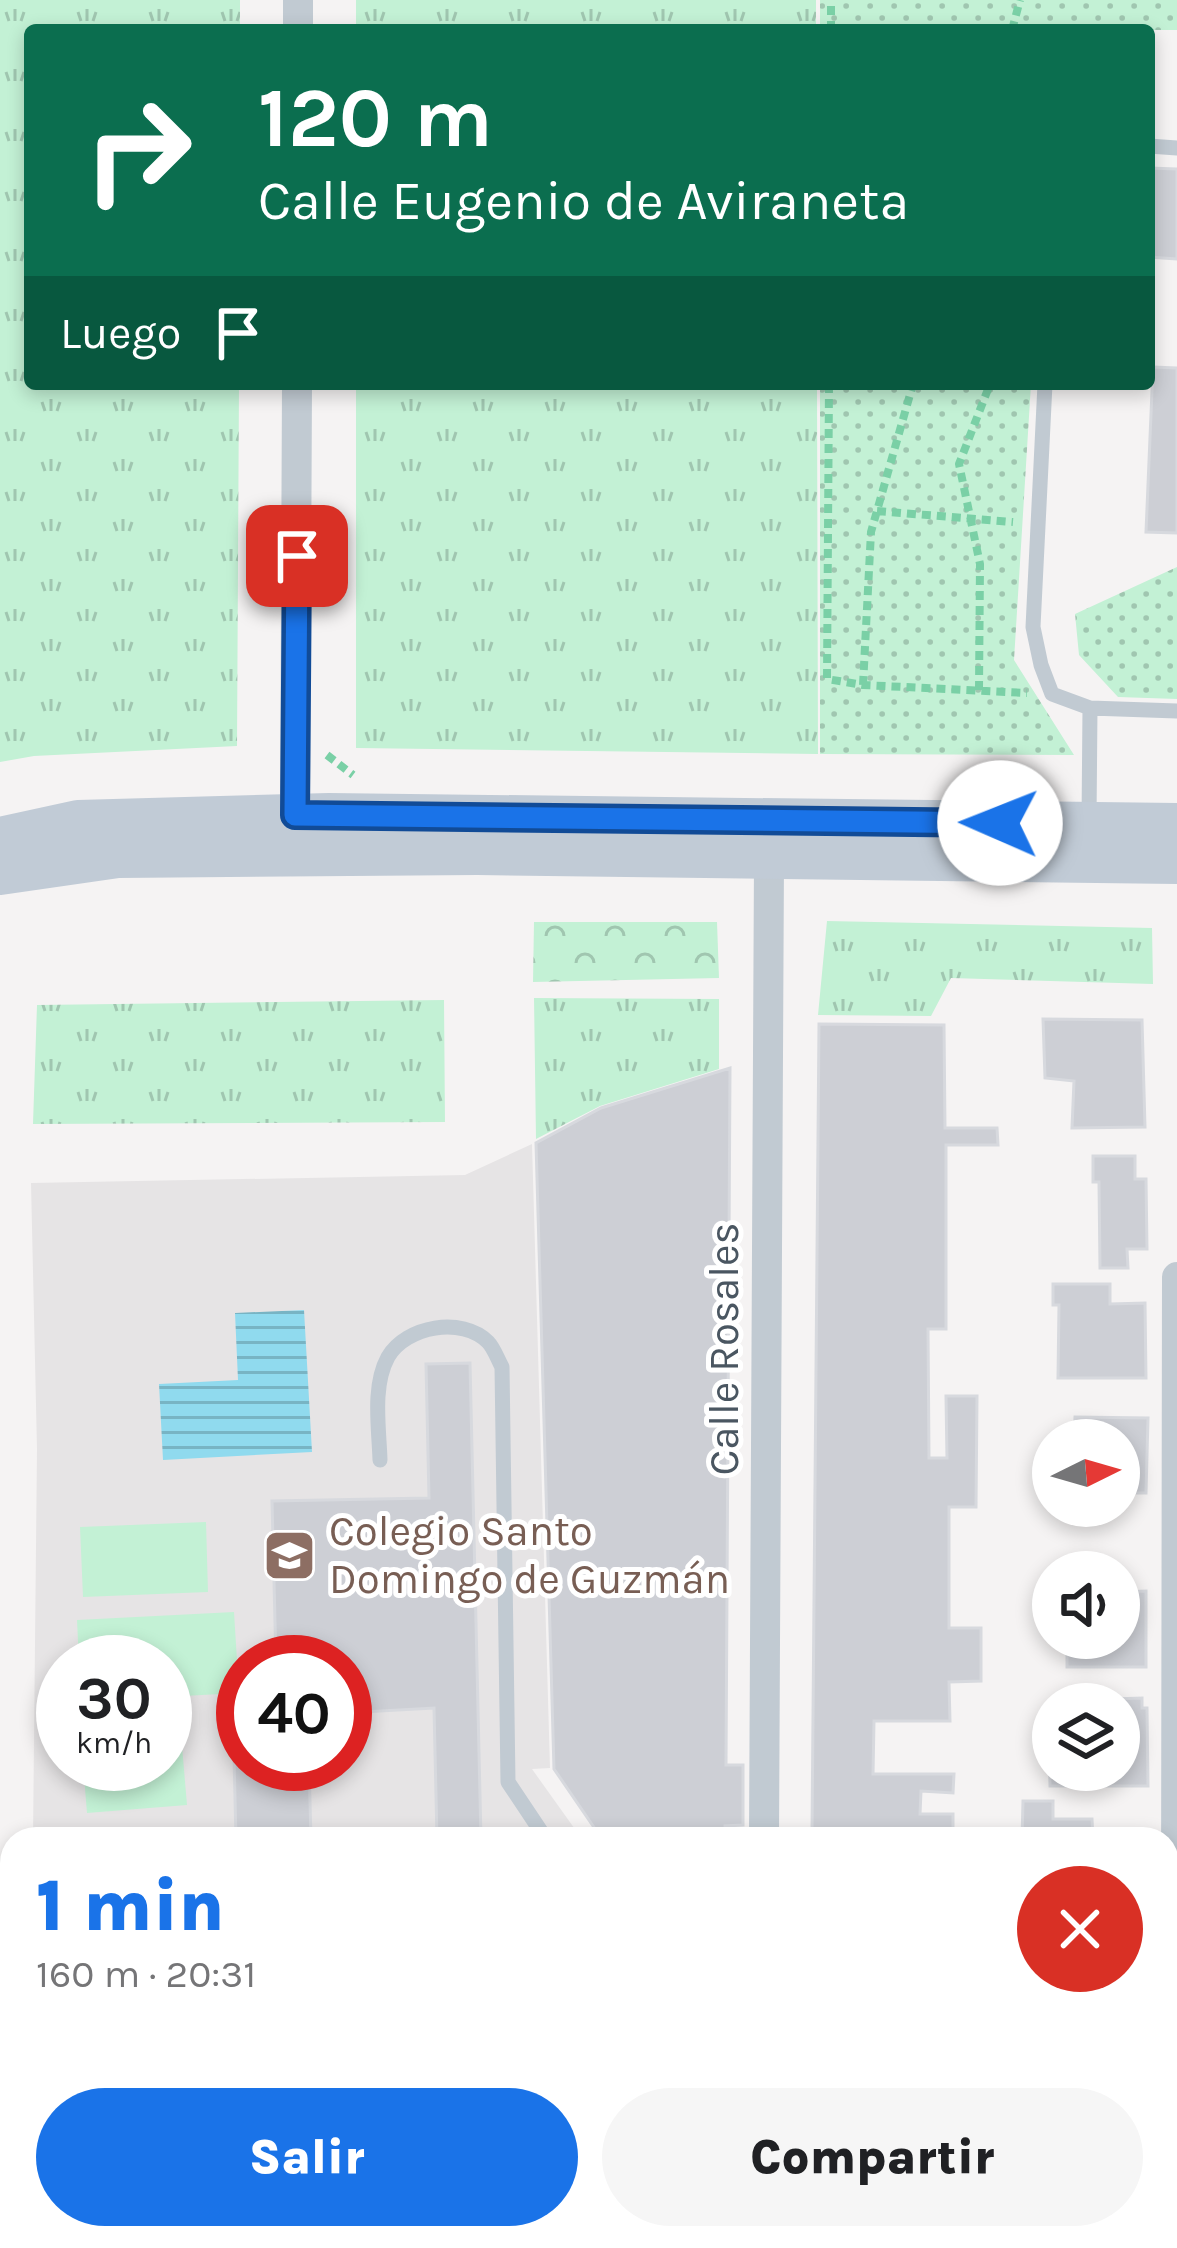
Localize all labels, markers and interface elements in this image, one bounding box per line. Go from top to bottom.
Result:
text: 120 m [258,69,493,167]
icon: right [60,72,216,228]
text: Calle Eugenio de Aviraneta [258,169,909,233]
icon: arrive [205,300,271,366]
text: Luego [60,307,181,359]
pin [246,505,348,607]
icon: arrive [264,523,330,589]
position arrow [937,760,1063,886]
street label: Calle Rosales [699,1222,749,1476]
north arrow [1032,1419,1140,1527]
map controls [1032,1419,1140,1791]
place label: Colegio Santo Domingo de Guzmán [329,1506,730,1604]
school or university icon: Colegio Santo Domingo de Guzmán [262,1527,318,1583]
button: sound [1032,1551,1140,1659]
speed limit sign: 40 [216,1635,372,1791]
text: 30 [76,1663,152,1733]
button: layers [1032,1683,1140,1791]
text: km/h [76,1725,152,1761]
text: 1 min [36,1864,225,1948]
button: close [1017,1866,1143,1992]
text: 160 m · 20:31 [36,1951,256,1997]
button: Salir [36,2088,578,2226]
button: Compartir [602,2088,1143,2226]

